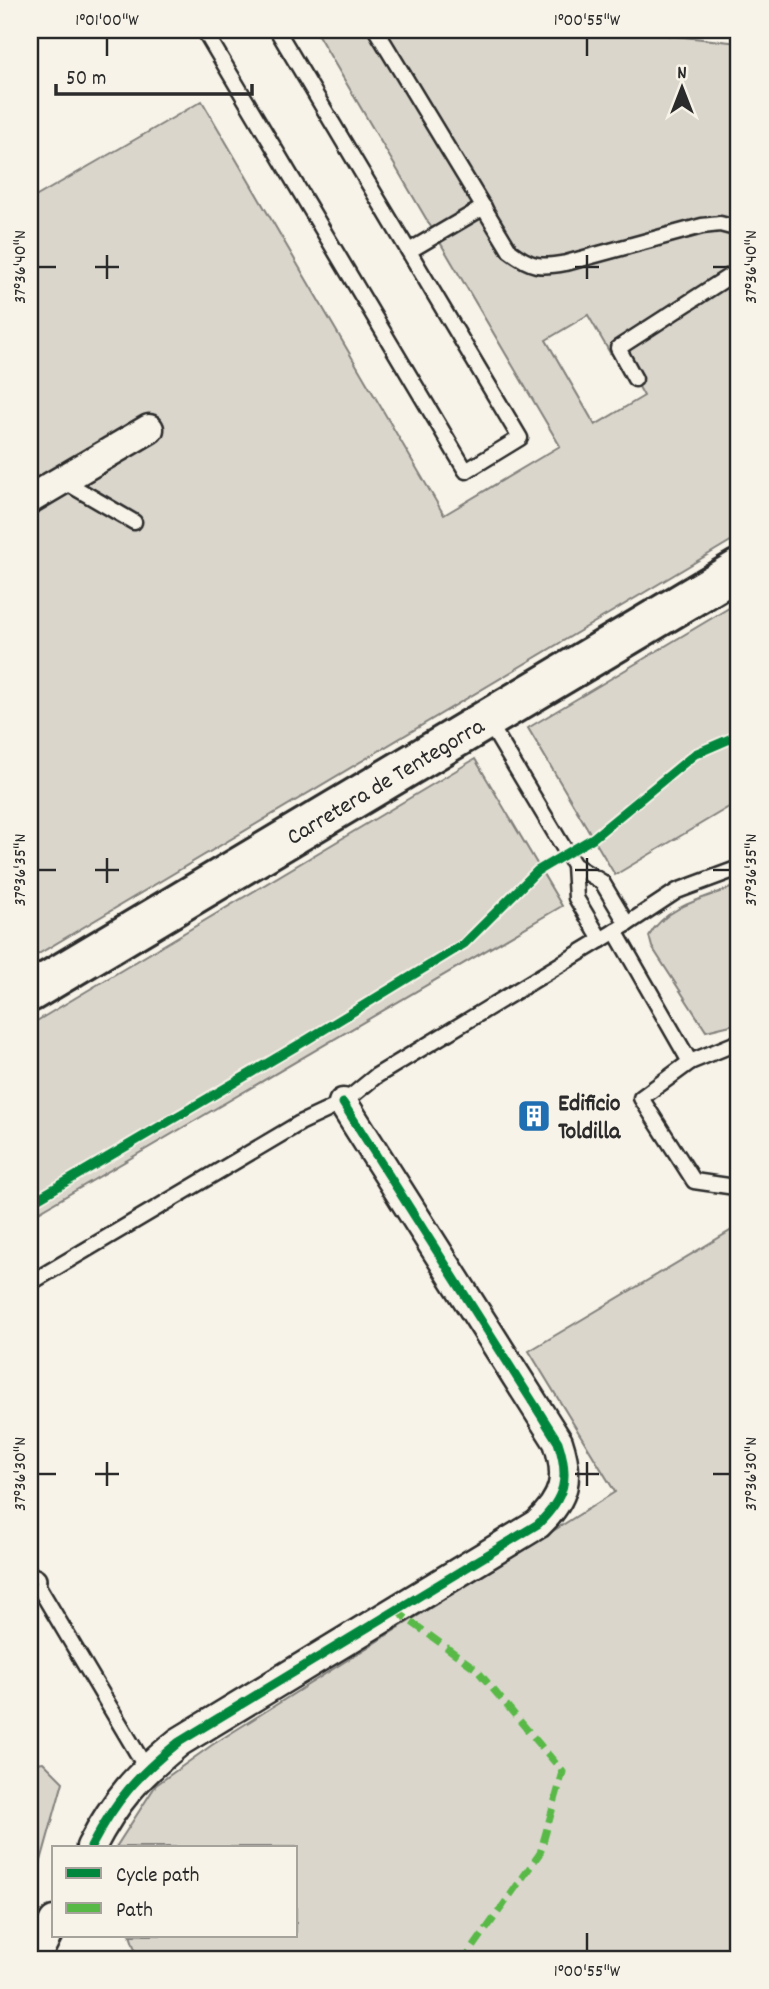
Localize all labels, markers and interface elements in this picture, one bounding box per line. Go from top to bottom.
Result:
text: 1°01'00"W [75,9,139,34]
text: 1°00'55"W [554,9,621,34]
scale bar [56,52,252,96]
north arrow [646,52,716,122]
text: N [677,61,687,88]
text: 50 m [66,65,106,95]
text: 37°36'40"N [9,230,34,304]
text: 37°36'40"N [740,230,765,304]
street label: Carretera de Tentegorra [281,710,492,855]
text: 37°36'35"N [9,834,34,906]
text: 37°36'35"N [740,834,765,906]
place label: Edificio Toldilla [558,1088,621,1150]
building icon: Edificio Toldilla [515,1097,553,1135]
text: 37°36'30"N [9,1437,34,1511]
text: 37°36'30"N [740,1437,765,1511]
legend [52,1846,298,1937]
text: Cycle path [116,1862,199,1892]
text: Path [116,1897,153,1927]
text: 1°00'55"W [554,1960,621,1985]

